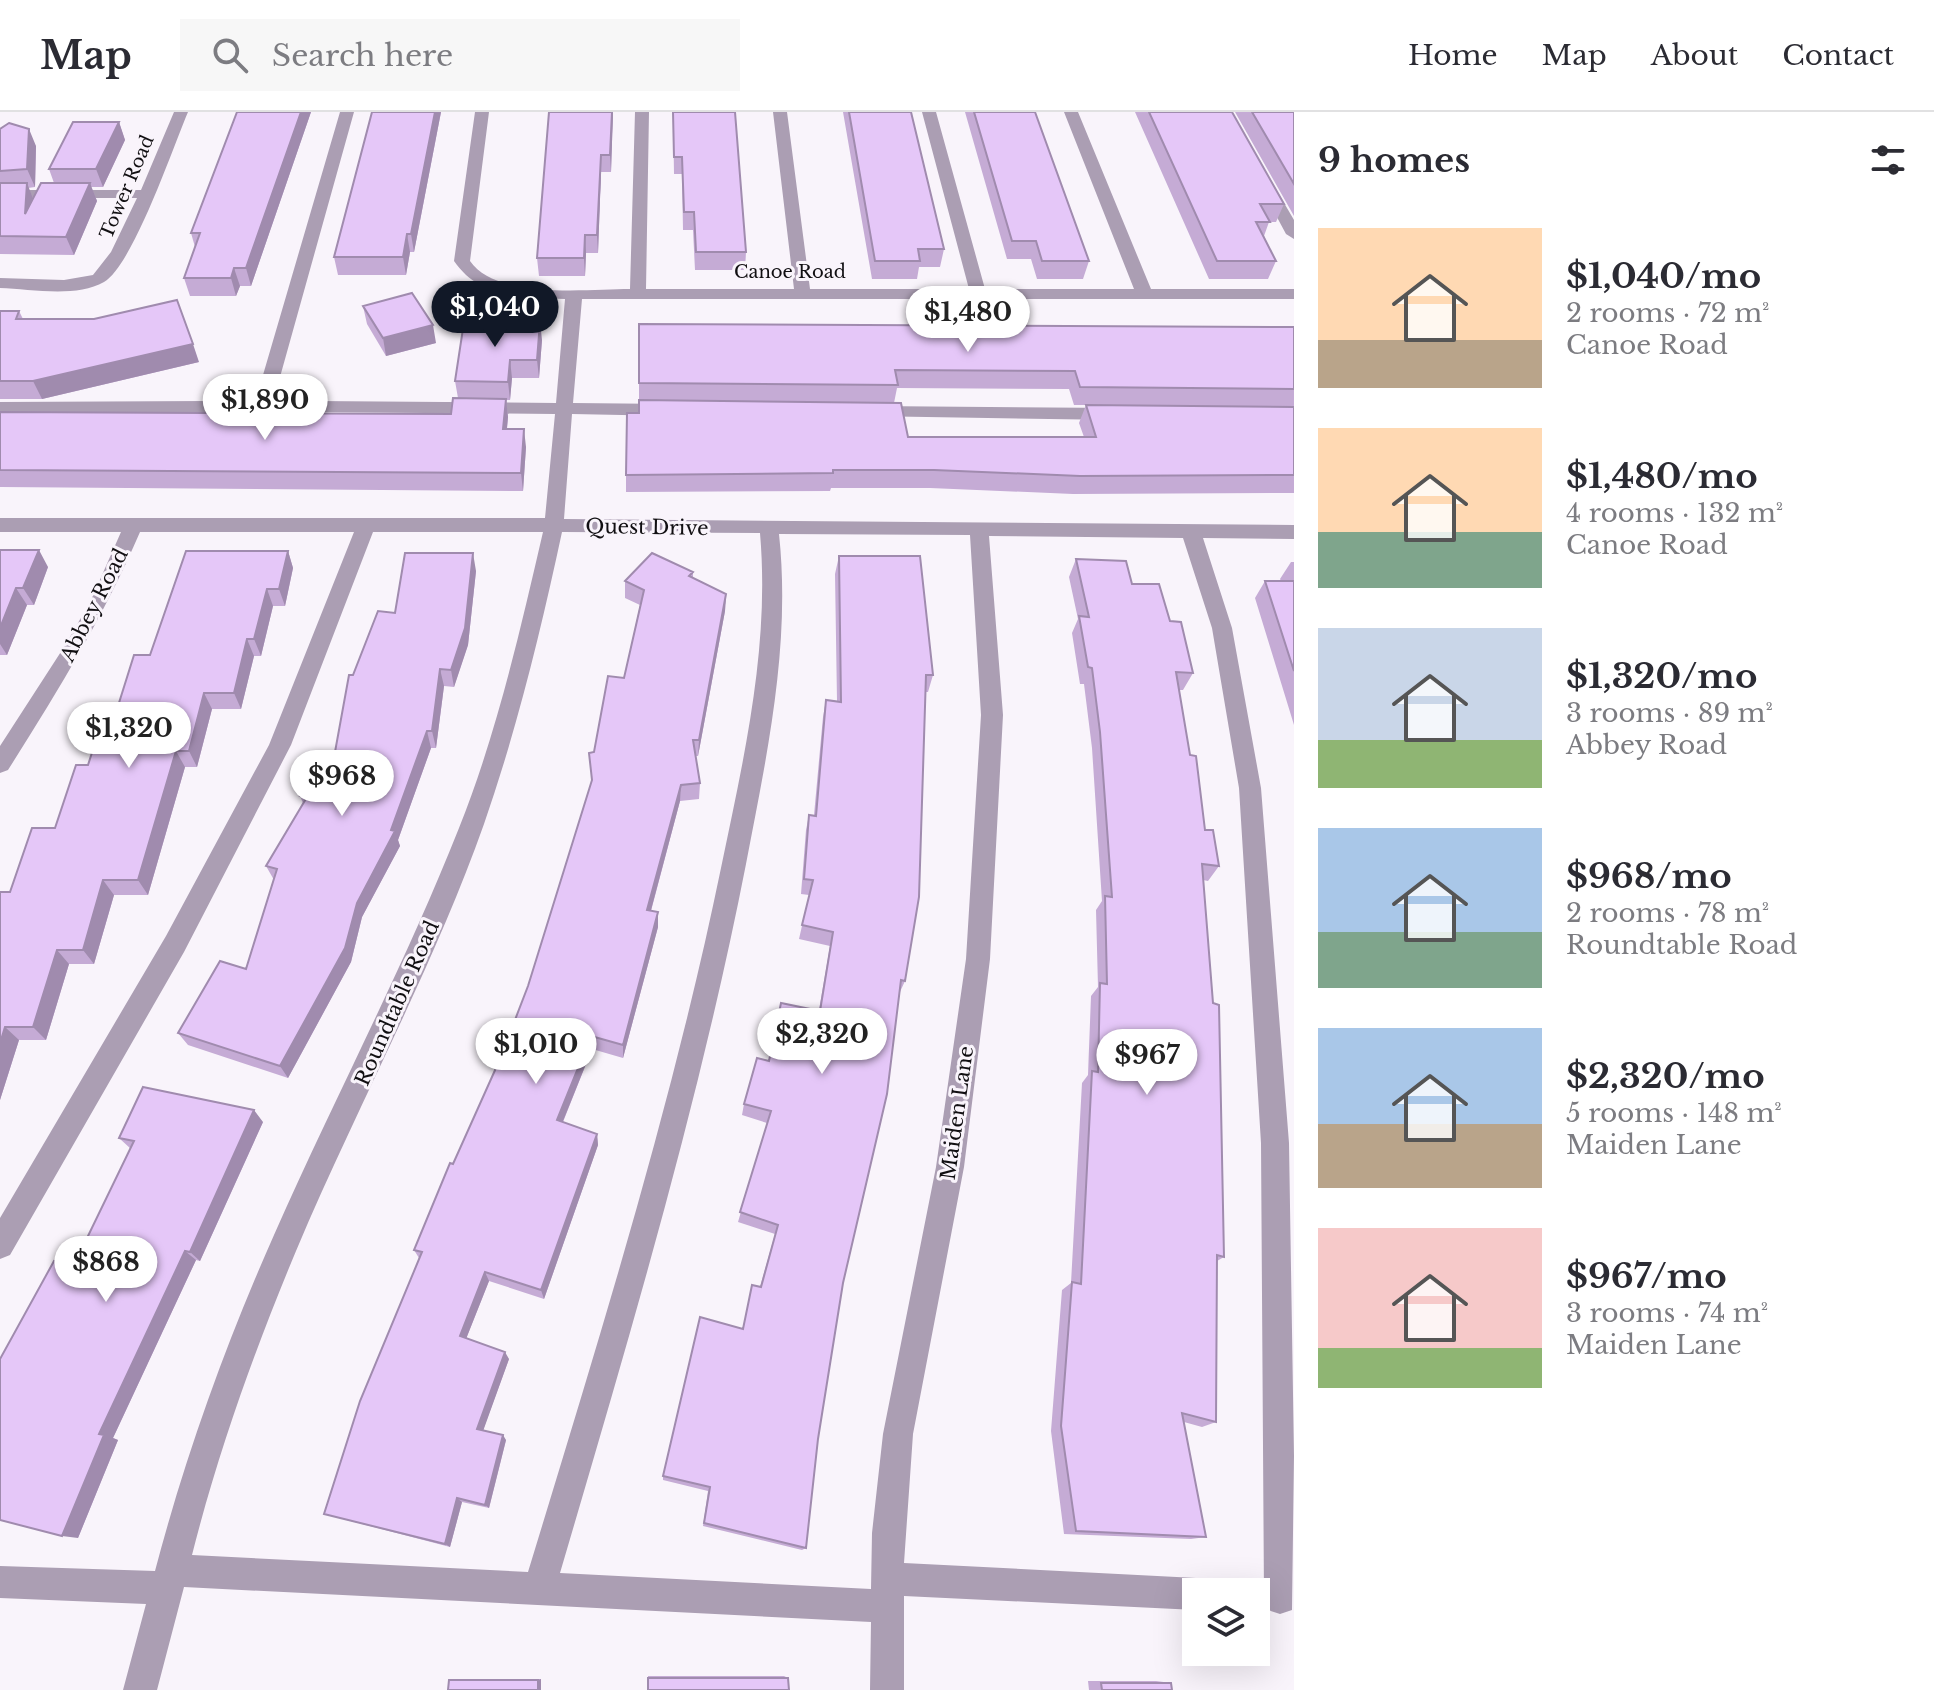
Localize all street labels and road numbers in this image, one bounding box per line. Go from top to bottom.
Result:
street label: Tower Road [95,132,159,242]
street label: Canoe Road [734,261,846,283]
street label: Quest Drive [585,514,709,540]
street label: Abbey Road [55,544,133,667]
street label: Roundtable Road [350,917,444,1089]
street label: Maiden Lane [936,1044,978,1182]

